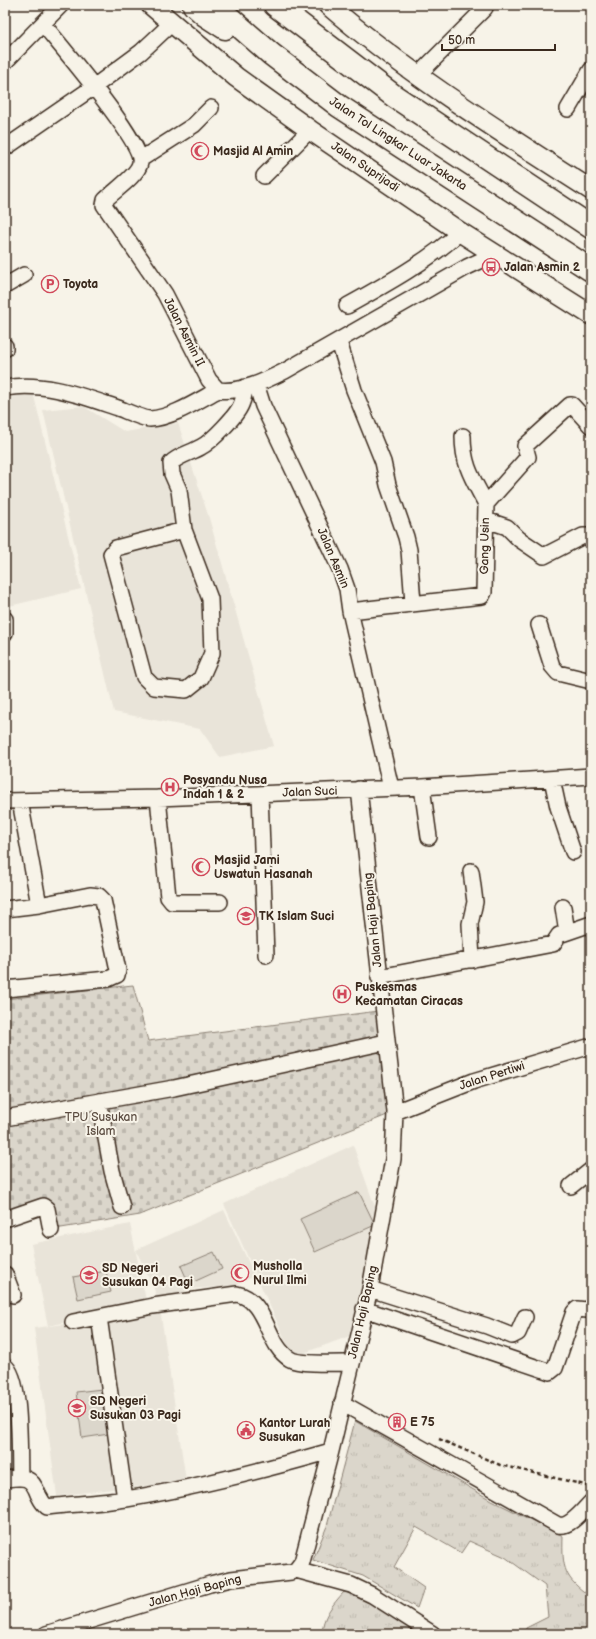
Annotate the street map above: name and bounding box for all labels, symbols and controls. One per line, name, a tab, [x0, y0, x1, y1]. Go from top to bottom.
scale bar	[442, 26, 555, 52]
text: 50 m	[448, 33, 475, 48]
street label: Jalan Tol Lingkar Luar Jakarta	[326, 94, 470, 194]
street label: Jalan Suprijadi	[328, 139, 402, 196]
mosque icon: Masjid Al Amin	[190, 141, 210, 161]
place label: Masjid Al Amin	[213, 144, 293, 159]
bus stop icon: Jalan Asmin 2	[481, 257, 501, 277]
place label: Jalan Asmin 2	[504, 260, 581, 275]
parking icon: Toyota	[40, 274, 60, 294]
place label: Toyota	[63, 277, 98, 292]
street label: Jalan Asmin II	[160, 295, 208, 369]
street label: Gang Usin	[477, 517, 493, 575]
street label: Jalan Asmin	[313, 525, 353, 591]
place label: Posyandu Nusa Indah 1 & 2	[183, 773, 267, 802]
hospital icon: Posyandu Nusa Indah 1 & 2	[160, 777, 180, 797]
street label: Jalan Suci	[282, 784, 338, 800]
place label: Masjid Jami Uswatun Hasanah	[214, 853, 312, 882]
mosque icon: Masjid Jami Uswatun Hasanah	[191, 857, 211, 877]
street label: Jalan Haji Baping	[361, 872, 385, 968]
school or university icon: TK Islam Suci	[236, 906, 256, 926]
place label: TK Islam Suci	[259, 909, 334, 924]
place label: Puskesmas Kecamatan Ciracas	[355, 980, 463, 1009]
hospital icon: Puskesmas Kecamatan Ciracas	[332, 984, 352, 1004]
street label: Jalan Pertiwi	[457, 1058, 527, 1094]
park label: TPU Susukan Islam	[65, 1110, 137, 1139]
place label: Musholla Nurul Ilmi	[253, 1259, 307, 1288]
place label: SD Negeri Susukan 04 Pagi	[102, 1261, 193, 1290]
mosque icon: Musholla Nurul Ilmi	[230, 1263, 250, 1283]
street label: Jalan Haji Baping	[345, 1264, 381, 1360]
school or university icon: SD Negeri Susukan 04 Pagi	[79, 1265, 99, 1285]
place label: SD Negeri Susukan 03 Pagi	[90, 1394, 181, 1423]
school or university icon: SD Negeri Susukan 03 Pagi	[67, 1398, 87, 1418]
building icon: E 75	[387, 1412, 407, 1432]
place label: E 75	[410, 1415, 435, 1430]
place label: Kantor Lurah Susukan	[259, 1416, 330, 1445]
public building icon: Kantor Lurah Susukan	[236, 1420, 256, 1440]
street label: Jalan Haji Baping	[147, 1571, 243, 1611]

